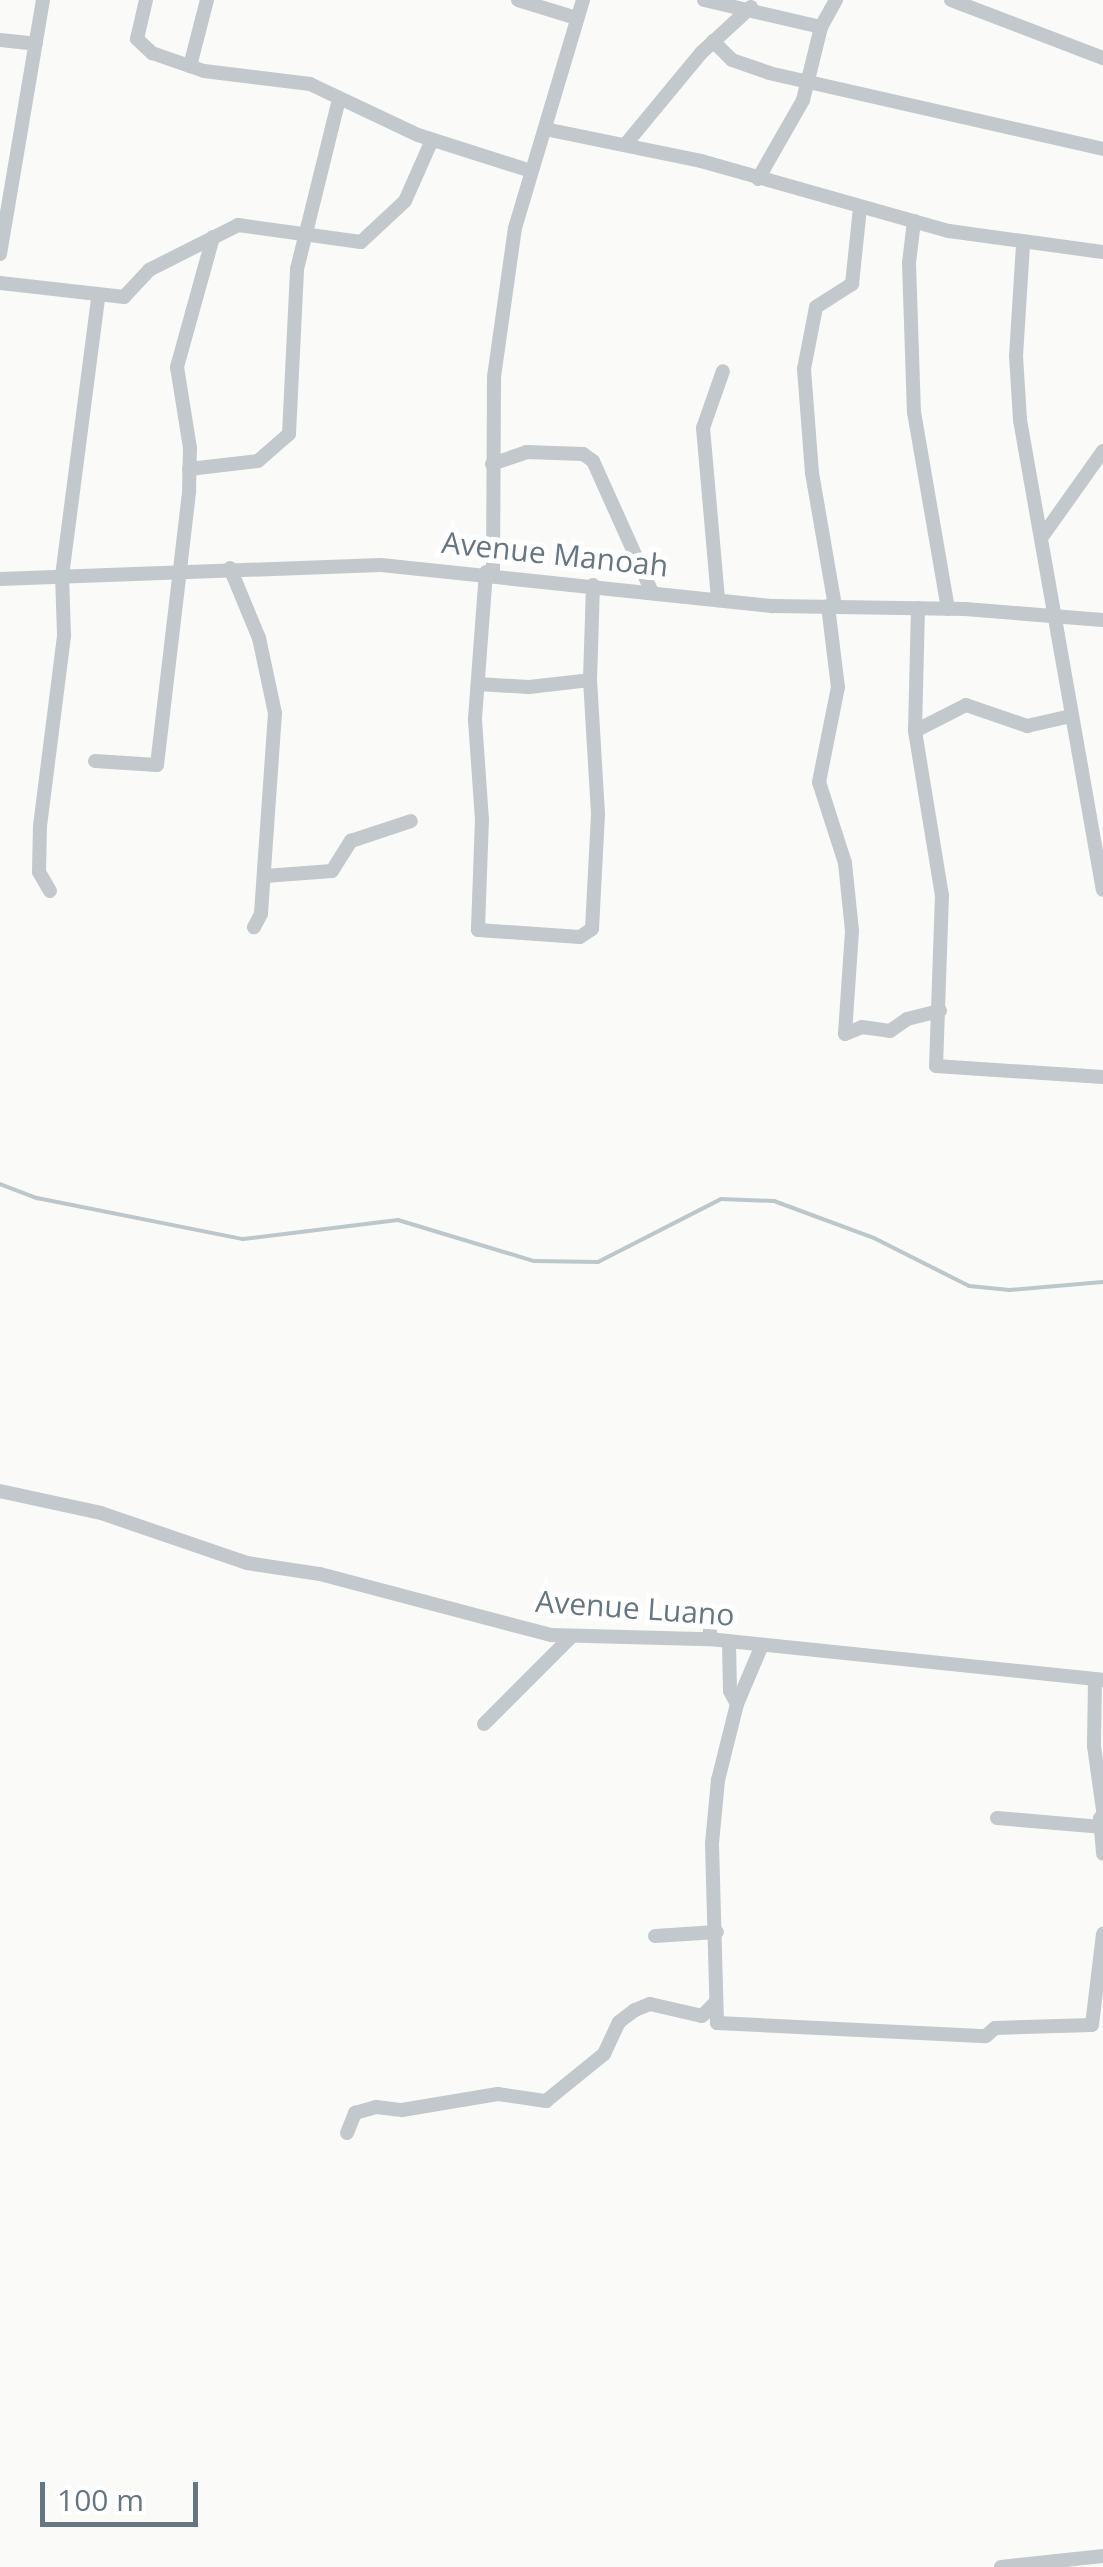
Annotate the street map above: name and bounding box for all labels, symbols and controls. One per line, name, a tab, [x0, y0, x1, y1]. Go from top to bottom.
street label: Avenue Manoah	[440, 524, 670, 584]
street label: Avenue Luano	[534, 1583, 736, 1633]
scale bar	[45, 2462, 202, 2524]
text: 100 m	[57, 2479, 144, 2520]

